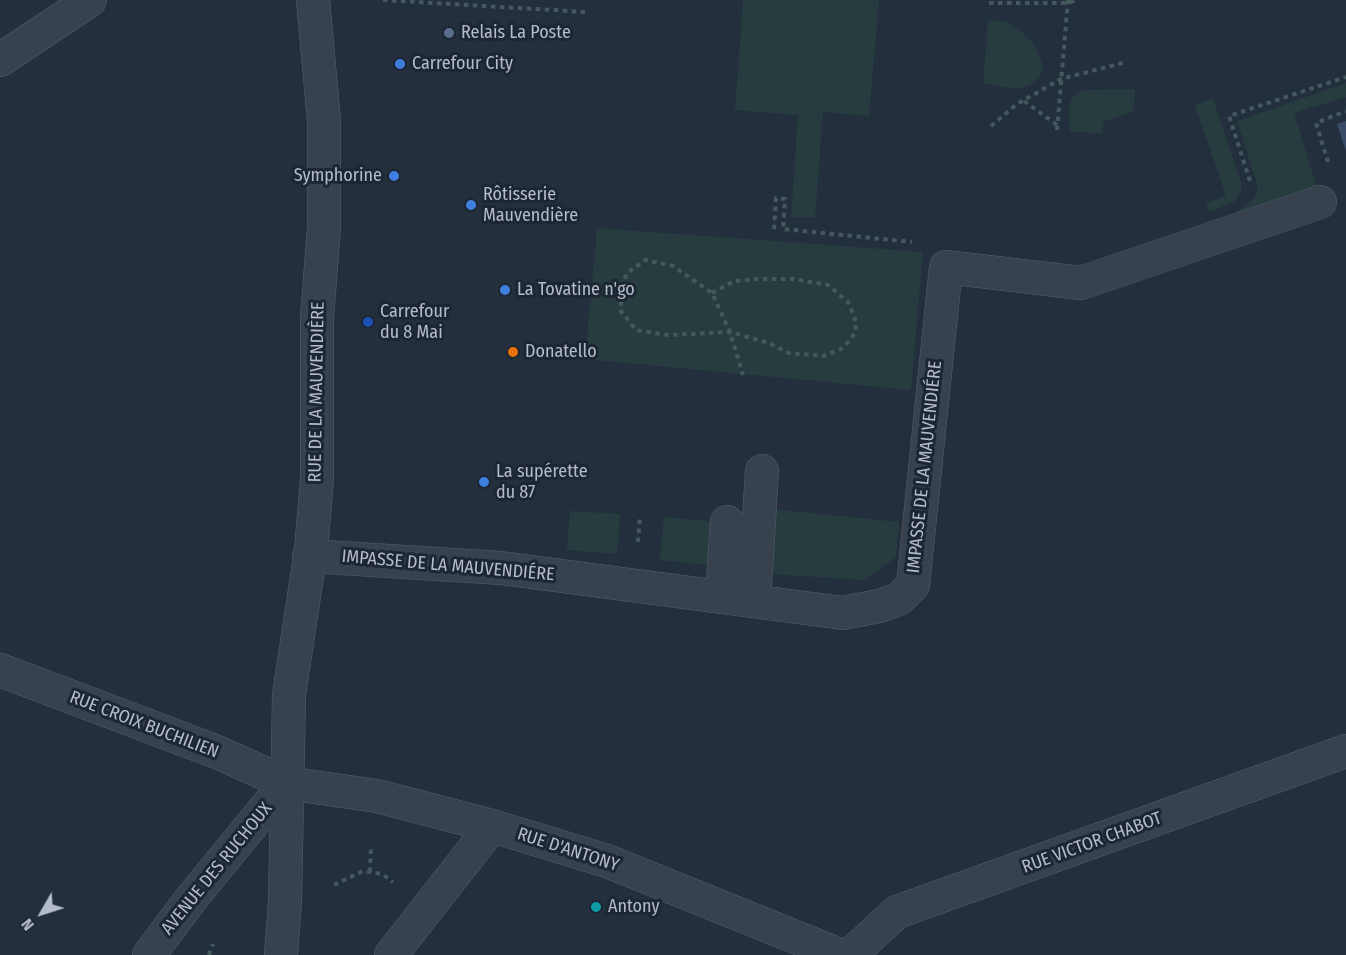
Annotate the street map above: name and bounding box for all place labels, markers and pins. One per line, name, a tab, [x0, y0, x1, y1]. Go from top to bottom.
place label: Relais La Poste	[461, 22, 571, 44]
marker: Relais La Poste	[442, 26, 456, 40]
place label: Carrefour City	[412, 53, 513, 75]
marker: Carrefour City	[393, 57, 407, 71]
place label: Symphorine	[294, 165, 382, 187]
marker: Symphorine	[387, 169, 401, 183]
place label: Rôtisserie Mauvendière	[483, 184, 578, 226]
marker: Rôtisserie Mauvendière	[464, 198, 478, 212]
place label: La Tovatine n'go	[517, 279, 635, 301]
marker: La Tovatine n'go	[498, 283, 512, 297]
place label: Carrefour du 8 Mai	[380, 301, 449, 344]
marker: Carrefour du 8 Mai	[361, 315, 375, 329]
place label: Donatello	[525, 341, 597, 363]
marker: Donatello	[506, 345, 520, 359]
place label: La supérette du 87	[496, 461, 588, 504]
marker: La supérette du 87	[477, 475, 491, 489]
place label: Antony	[608, 896, 659, 918]
marker: Antony	[589, 900, 603, 914]

